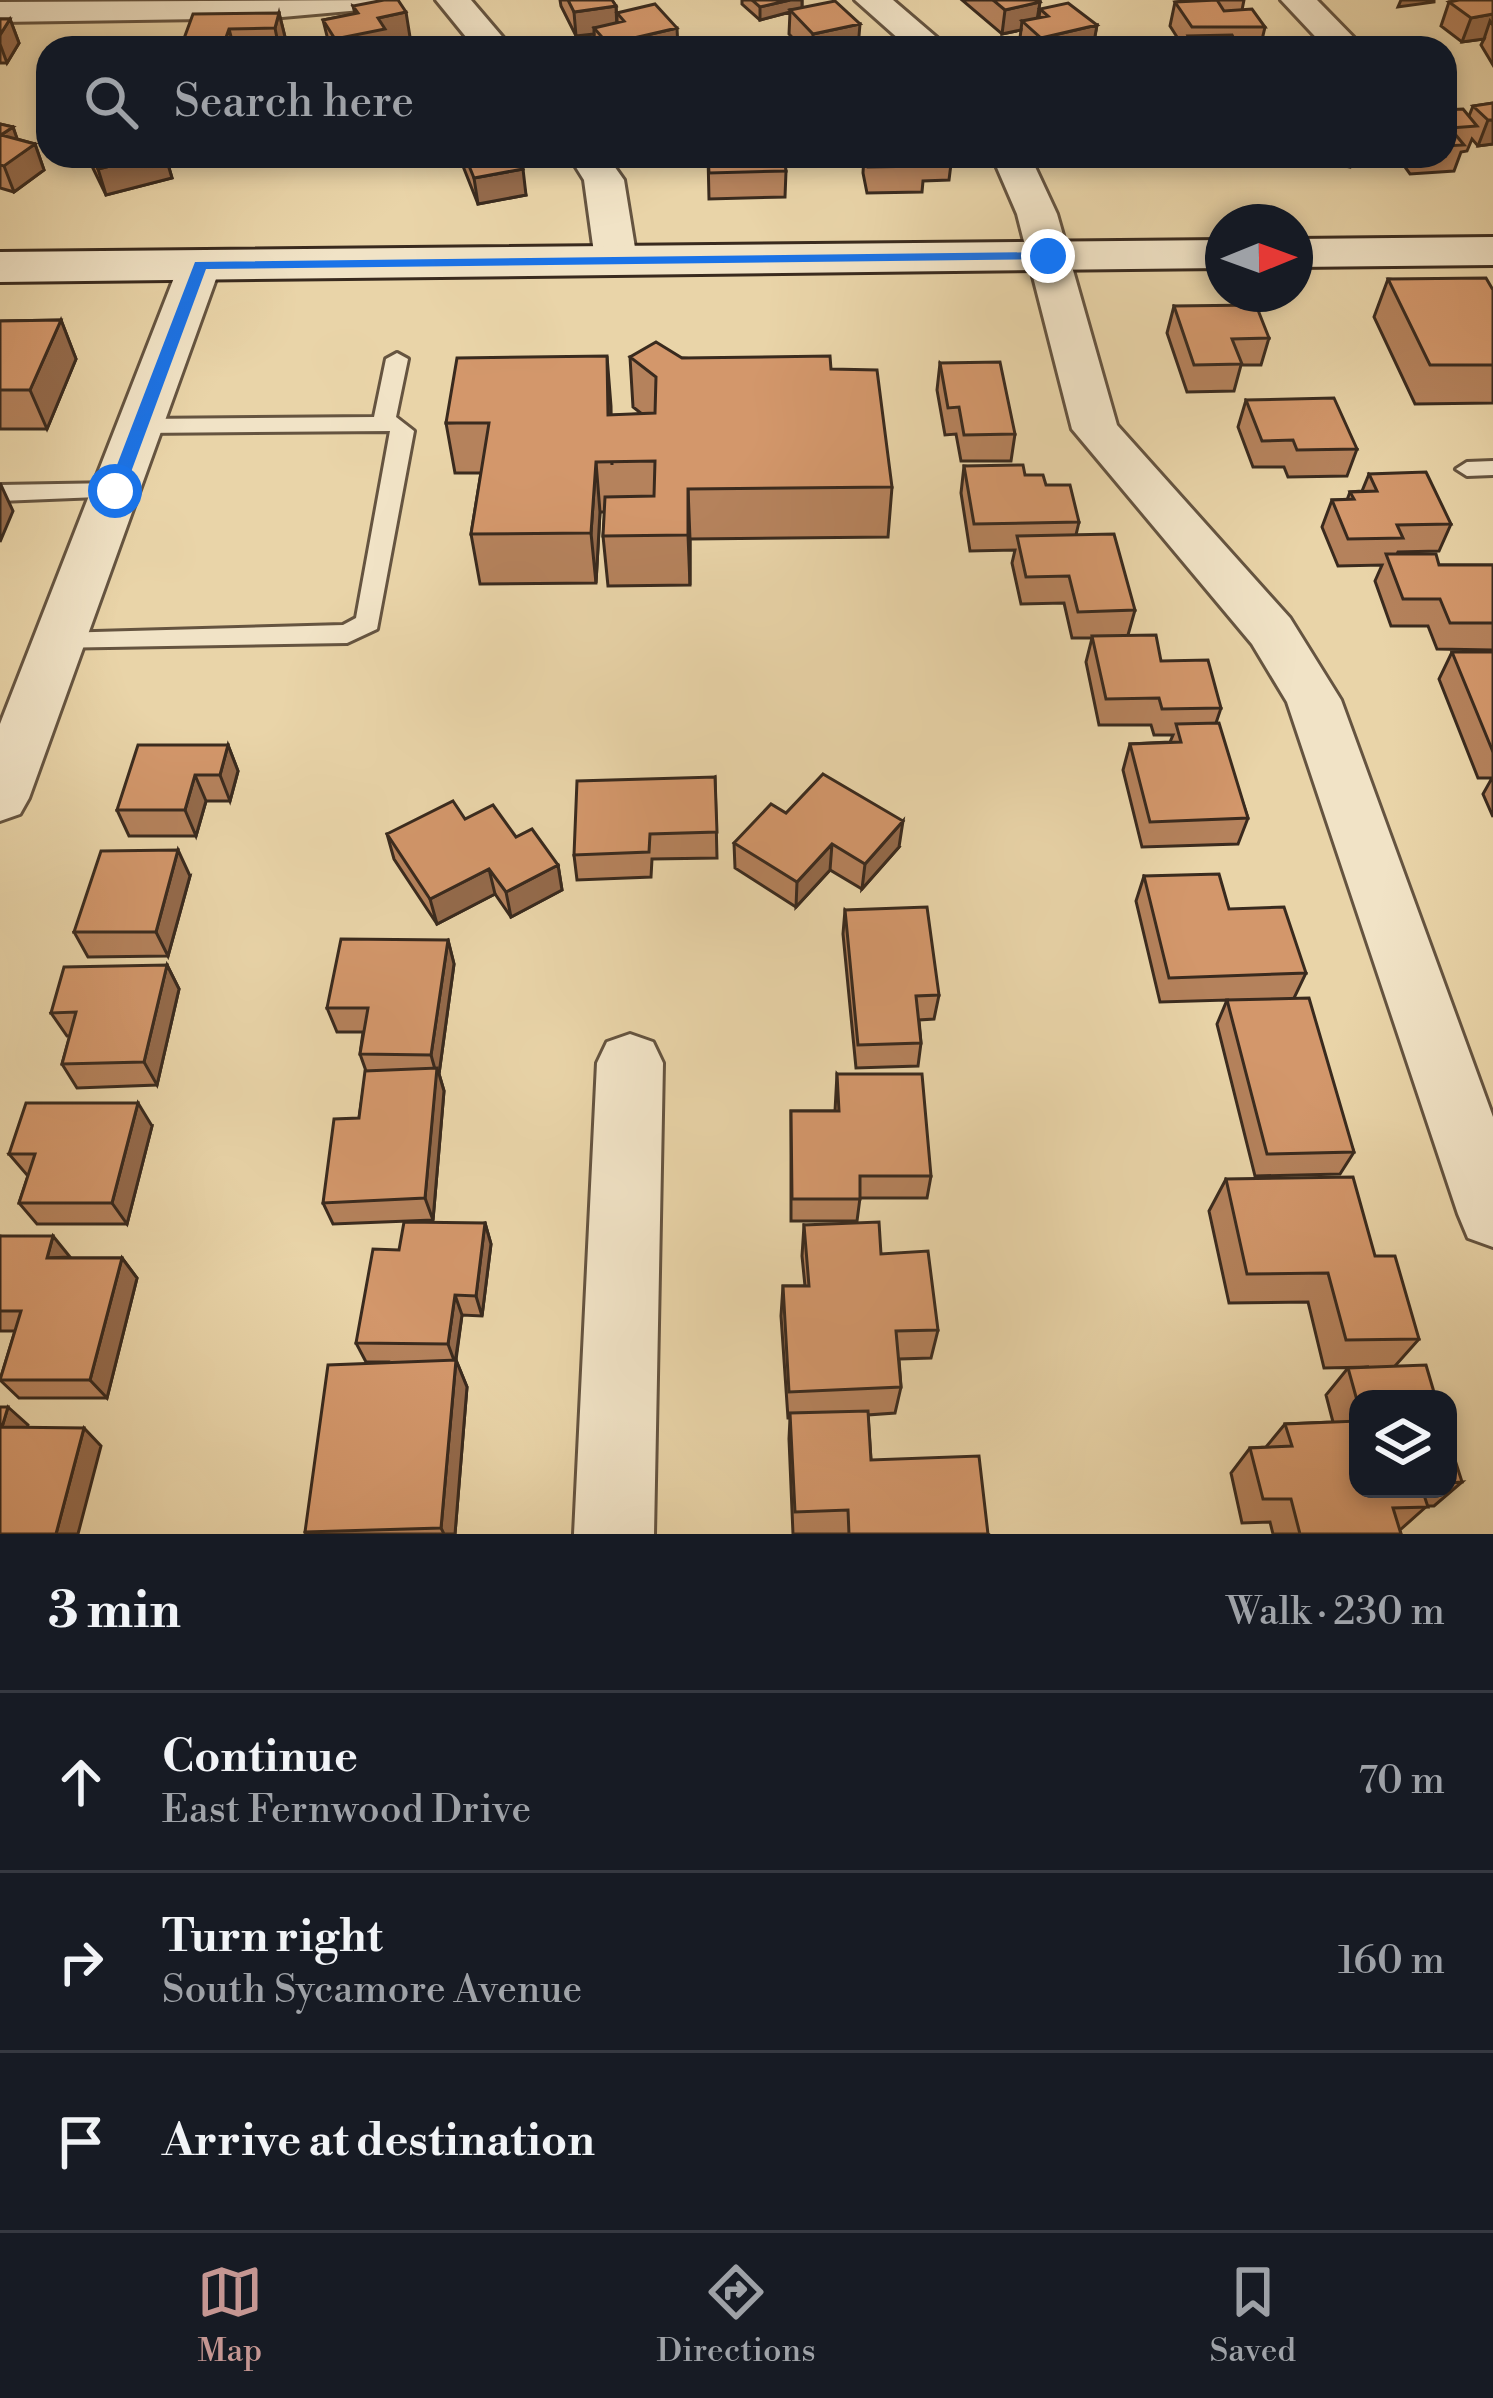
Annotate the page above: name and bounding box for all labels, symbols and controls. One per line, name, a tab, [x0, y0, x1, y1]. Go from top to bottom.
search box	[36, 36, 1457, 168]
icon: search	[78, 69, 144, 135]
text: Search here	[174, 74, 414, 131]
north arrow	[1205, 204, 1313, 312]
route end	[1021, 229, 1075, 283]
route start	[88, 464, 142, 518]
map controls	[1349, 1390, 1457, 1498]
button: layers	[1349, 1390, 1457, 1498]
text: 3 min	[48, 1580, 181, 1644]
text: Walk · 230 m	[1226, 1588, 1445, 1637]
text: Continue	[162, 1729, 358, 1786]
icon: ahead	[48, 1749, 114, 1815]
text: 70 m	[1358, 1757, 1445, 1806]
text: East Fernwood Drive	[162, 1786, 531, 1835]
text: Turn right	[162, 1909, 383, 1966]
icon: right	[48, 1929, 114, 1995]
text: 160 m	[1338, 1937, 1445, 1986]
text: South Sycamore Avenue	[162, 1966, 582, 2015]
icon: arrive	[48, 2109, 114, 2175]
text: Arrive at destination	[162, 2113, 595, 2170]
tab: Map	[197, 2259, 263, 2372]
tab: Directions	[657, 2259, 816, 2372]
tab: Saved	[1209, 2259, 1296, 2372]

